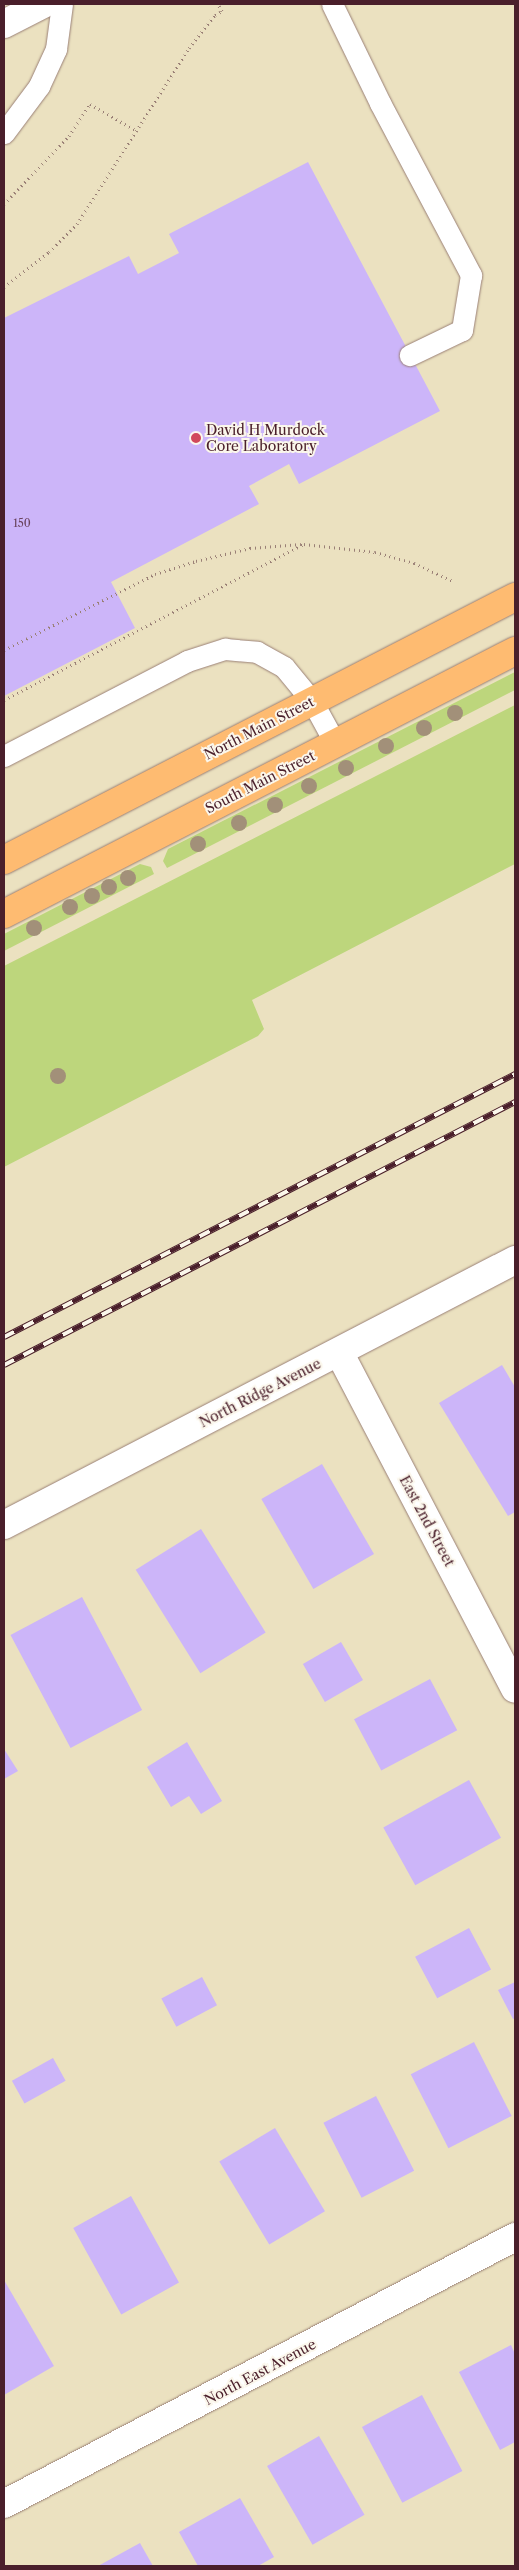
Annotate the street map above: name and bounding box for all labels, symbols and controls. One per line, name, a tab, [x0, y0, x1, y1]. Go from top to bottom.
place label: David H Murdock Core Laboratory	[206, 422, 325, 454]
marker: David H Murdock Core Laboratory	[190, 432, 202, 444]
house number: 150	[13, 516, 31, 530]
street label: North Main Street	[201, 693, 317, 763]
street label: South Main Street	[202, 747, 318, 817]
street label: North Ridge Avenue	[196, 1355, 324, 1431]
street label: East 2nd Street	[396, 1473, 458, 1569]
street label: North East Avenue	[201, 2335, 319, 2409]

